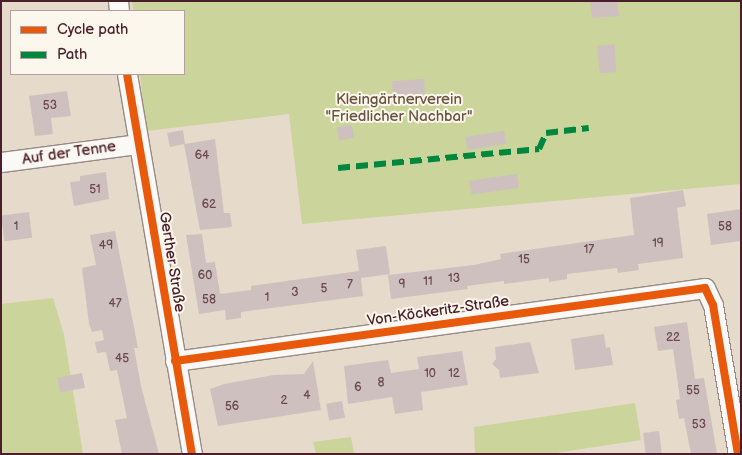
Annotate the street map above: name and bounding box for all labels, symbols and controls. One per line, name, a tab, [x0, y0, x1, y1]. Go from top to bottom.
legend	[10, 10, 185, 75]
text: Cycle path	[57, 20, 128, 39]
text: Path	[57, 45, 87, 64]
park label: Kleingärtnerverein "Friedlicher Nachbar"	[325, 90, 473, 125]
house number: 53	[43, 99, 57, 113]
street label: Auf der Tenne	[21, 137, 117, 169]
house number: 64	[195, 149, 209, 163]
house number: 51	[89, 183, 101, 197]
house number: 62	[202, 198, 216, 212]
street label: Gerther Straße	[155, 210, 189, 314]
house number: 1	[14, 220, 18, 234]
house number: 58	[718, 220, 732, 234]
house number: 19	[652, 237, 664, 251]
house number: 49	[99, 239, 113, 253]
house number: 17	[584, 243, 594, 257]
house number: 15	[518, 253, 530, 267]
house number: 60	[198, 269, 212, 283]
house number: 13	[448, 272, 460, 286]
house number: 11	[423, 275, 433, 289]
house number: 7	[347, 278, 353, 292]
house number: 9	[399, 278, 405, 292]
house number: 5	[321, 282, 327, 296]
house number: 3	[291, 286, 299, 300]
house number: 1	[265, 291, 269, 305]
street label: Von-Köckeritz-Straße	[366, 292, 510, 330]
house number: 58	[202, 293, 216, 307]
house number: 47	[108, 297, 122, 311]
house number: 22	[666, 331, 680, 345]
house number: 45	[115, 352, 129, 366]
house number: 10	[424, 367, 436, 381]
house number: 12	[448, 367, 460, 381]
house number: 8	[378, 376, 384, 390]
house number: 6	[354, 381, 362, 395]
house number: 55	[686, 384, 700, 398]
house number: 4	[303, 389, 311, 403]
house number: 2	[280, 394, 288, 408]
house number: 56	[225, 400, 239, 414]
house number: 53	[692, 418, 706, 432]

